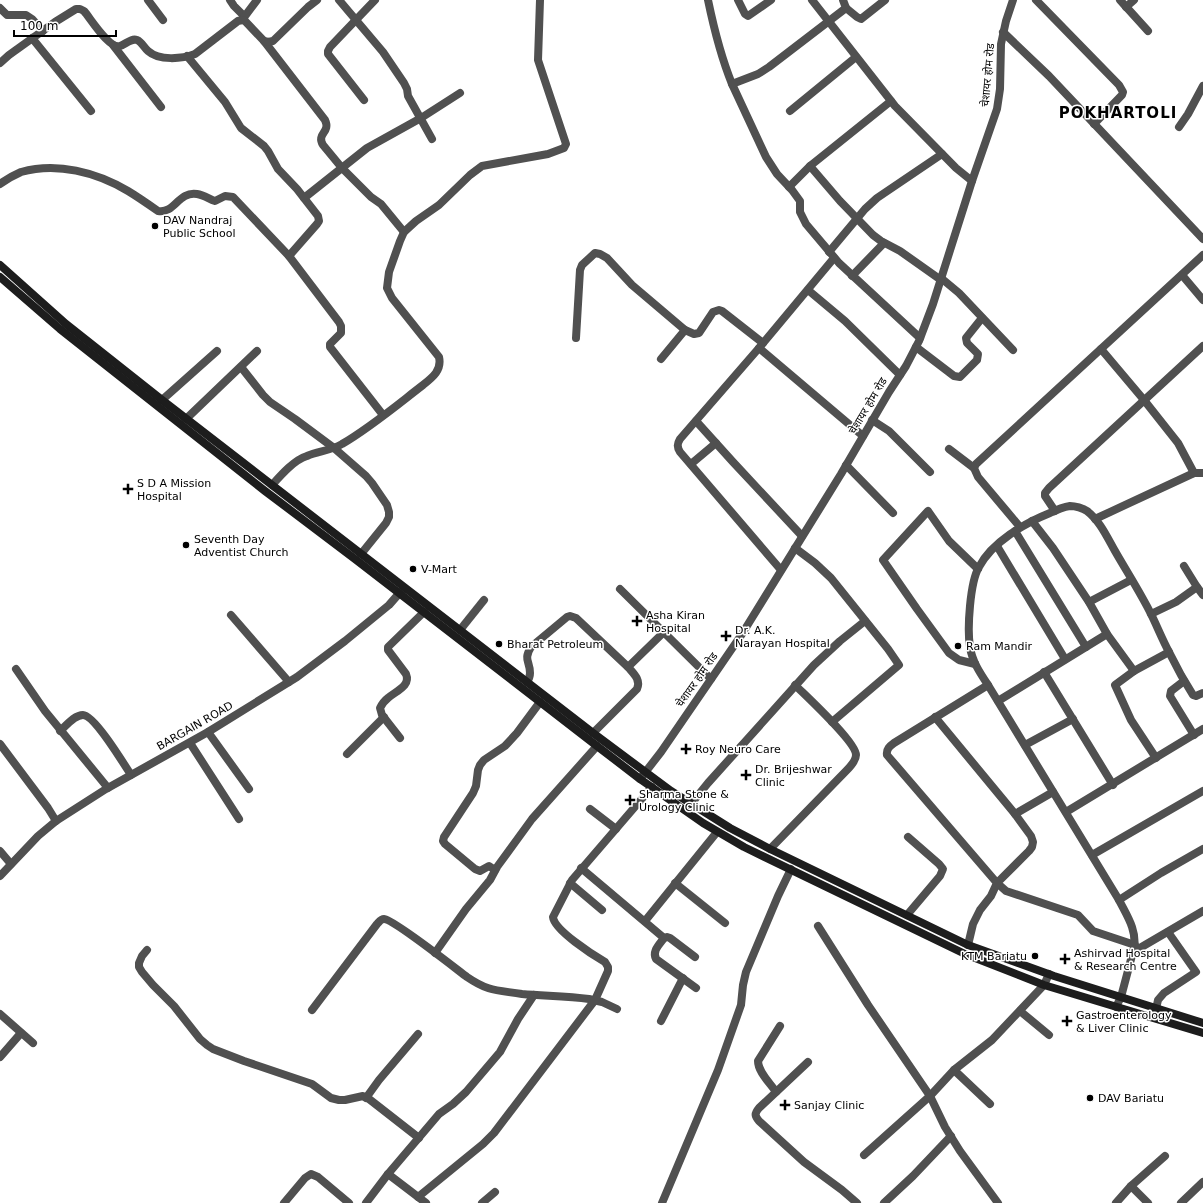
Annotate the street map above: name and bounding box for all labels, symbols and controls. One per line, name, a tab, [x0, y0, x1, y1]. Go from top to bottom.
scale bar	[14, 12, 116, 38]
text: 100 m	[20, 19, 58, 33]
street label: चेशायर होम रोड	[979, 43, 997, 107]
district label: POKHARTOLI	[1059, 104, 1177, 122]
place label: DAV Nandraj Public School	[163, 214, 236, 240]
marker: DAV Nandraj Public School	[150, 221, 160, 231]
street label: चेशायर होम रोड	[846, 375, 890, 437]
place label: S D A Mission Hospital	[137, 477, 211, 503]
marker: S D A Mission Hospital	[122, 483, 134, 495]
place label: Seventh Day Adventist Church	[194, 533, 288, 559]
marker: Seventh Day Adventist Church	[181, 540, 191, 550]
place label: V-Mart	[421, 563, 458, 576]
marker: V-Mart	[408, 564, 418, 574]
place label: Asha Kiran Hospital	[646, 609, 705, 635]
marker: Asha Kiran Hospital	[631, 615, 643, 627]
place label: Dr. A.K. Narayan Hospital	[735, 624, 830, 650]
marker: Dr. A.K. Narayan Hospital	[720, 630, 732, 642]
place label: Bharat Petroleum	[507, 638, 603, 651]
marker: Bharat Petroleum	[494, 639, 504, 649]
place label: Ram Mandir	[966, 640, 1033, 653]
marker: Ram Mandir	[953, 641, 963, 651]
street label: चेशायर होम रोड	[673, 650, 721, 710]
street label: BARGAIN ROAD	[155, 699, 235, 753]
marker: Roy Neuro Care	[680, 743, 692, 755]
place label: Roy Neuro Care	[695, 743, 781, 756]
place label: Dr. Brijeshwar Clinic	[755, 763, 832, 789]
marker: Dr. Brijeshwar Clinic	[740, 769, 752, 781]
place label: Sharma Stone & Urology Clinic	[639, 788, 729, 814]
marker: Sharma Stone & Urology Clinic	[624, 794, 636, 806]
place label: Ashirvad Hospital & Research Centre	[1074, 947, 1177, 973]
place label: KTM Bariatu	[961, 950, 1027, 963]
marker: KTM Bariatu	[1030, 951, 1040, 961]
marker: Ashirvad Hospital & Research Centre	[1059, 953, 1071, 965]
place label: Gastroenterology & Liver Clinic	[1076, 1009, 1172, 1035]
marker: Gastroenterology & Liver Clinic	[1061, 1015, 1073, 1027]
place label: DAV Bariatu	[1098, 1092, 1164, 1105]
marker: DAV Bariatu	[1085, 1093, 1095, 1103]
marker: Sanjay Clinic	[779, 1099, 791, 1111]
place label: Sanjay Clinic	[794, 1099, 864, 1112]

